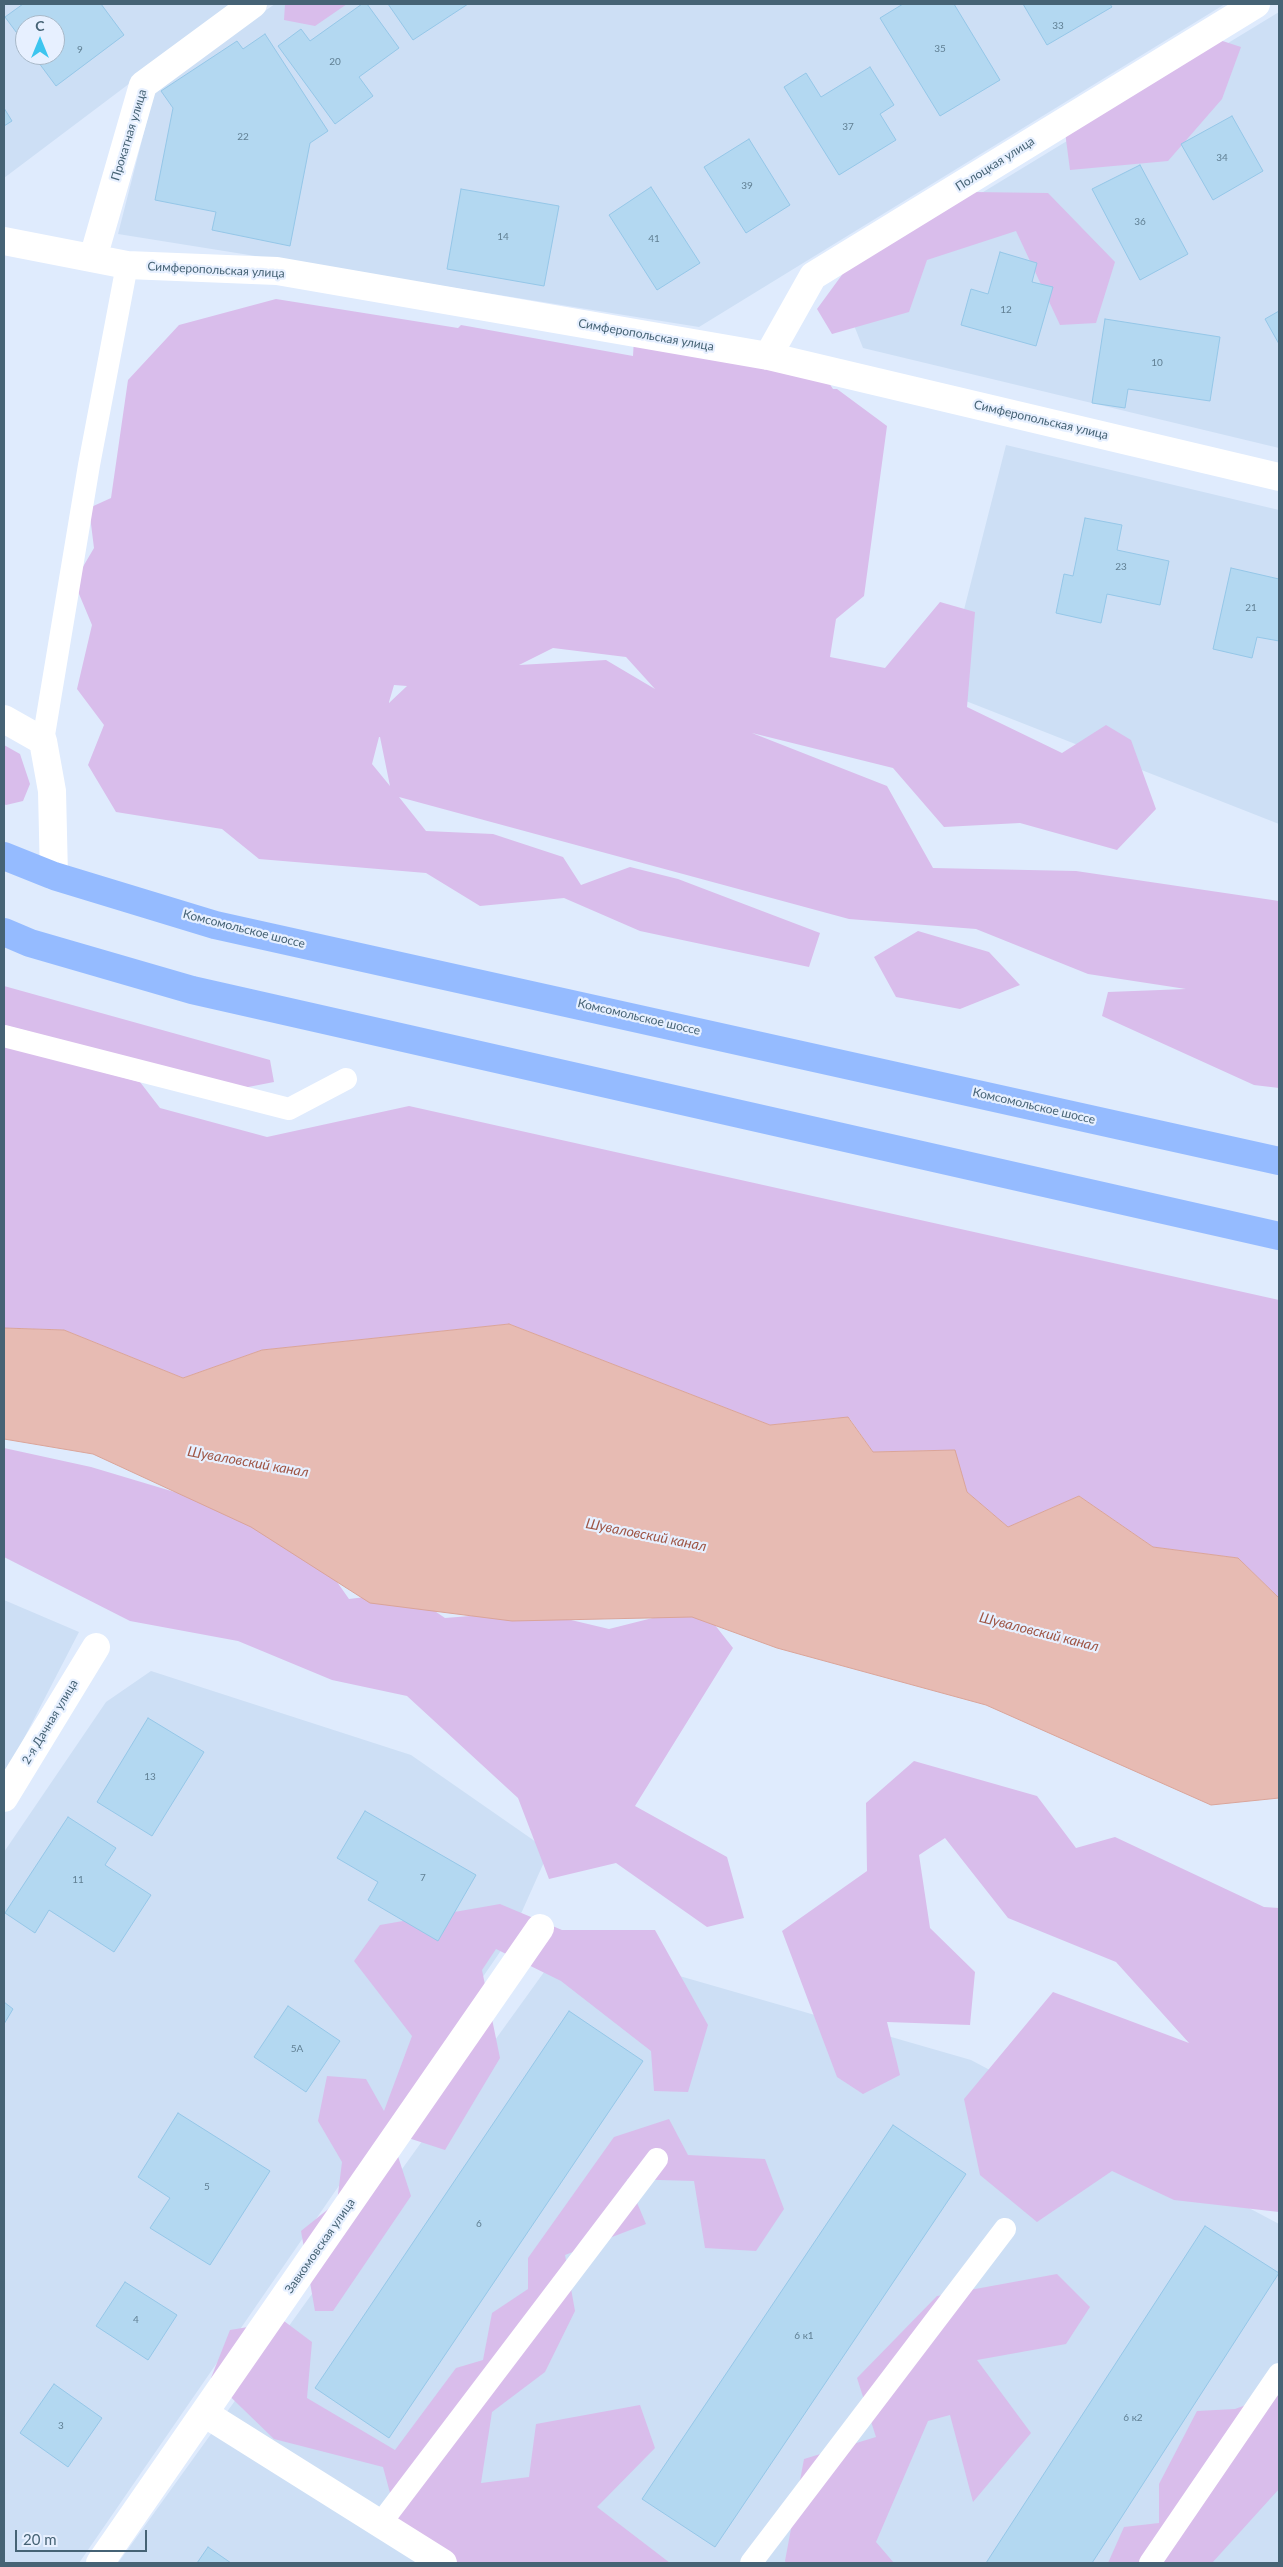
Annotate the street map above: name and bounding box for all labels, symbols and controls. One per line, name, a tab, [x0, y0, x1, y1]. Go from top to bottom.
north arrow	[15, 15, 65, 65]
text: С	[35, 17, 45, 34]
house number: 33	[1052, 20, 1064, 32]
house number: 35	[934, 43, 946, 55]
house number: 9	[77, 44, 83, 56]
house number: 20	[329, 56, 341, 68]
street label: Прокатная улица	[108, 88, 150, 182]
house number: 37	[842, 121, 854, 133]
house number: 22	[237, 131, 249, 143]
street label: Полоцкая улица	[953, 134, 1037, 194]
house number: 34	[1216, 152, 1228, 164]
house number: 39	[741, 180, 753, 192]
house number: 36	[1134, 216, 1146, 228]
house number: 14	[497, 231, 509, 243]
house number: 41	[648, 233, 660, 245]
street label: Симферопольская улица	[147, 259, 285, 281]
house number: 12	[1000, 304, 1012, 316]
street label: Симферопольская улица	[577, 316, 715, 354]
house number: 10	[1151, 357, 1163, 369]
street label: Симферопольская улица	[972, 398, 1110, 442]
house number: 23	[1115, 561, 1127, 573]
house number: 21	[1245, 602, 1257, 614]
street label: Комсомольское шоссе	[181, 907, 307, 951]
street label: Комсомольское шоссе	[576, 996, 702, 1038]
street label: Комсомольское шоссе	[971, 1085, 1097, 1127]
water label: Шуваловский канал	[186, 1443, 310, 1481]
water label: Шуваловский канал	[584, 1515, 708, 1555]
water label: Шуваловский канал	[977, 1609, 1101, 1655]
street label: 2-я Дачная улица	[19, 1677, 81, 1767]
house number: 13	[144, 1771, 156, 1783]
house number: 7	[420, 1872, 426, 1884]
house number: 11	[72, 1874, 84, 1886]
house number: 5А	[291, 2043, 303, 2055]
house number: 5	[204, 2181, 210, 2193]
street label: Завкомовская улица	[282, 2196, 358, 2296]
house number: 6	[476, 2218, 482, 2230]
house number: 4	[133, 2314, 139, 2326]
house number: 6 к1	[794, 2330, 814, 2342]
house number: 6 к2	[1123, 2412, 1143, 2424]
house number: 3	[58, 2420, 64, 2432]
scale bar	[18, 2520, 150, 2552]
text: 20 m	[23, 2530, 57, 2548]

